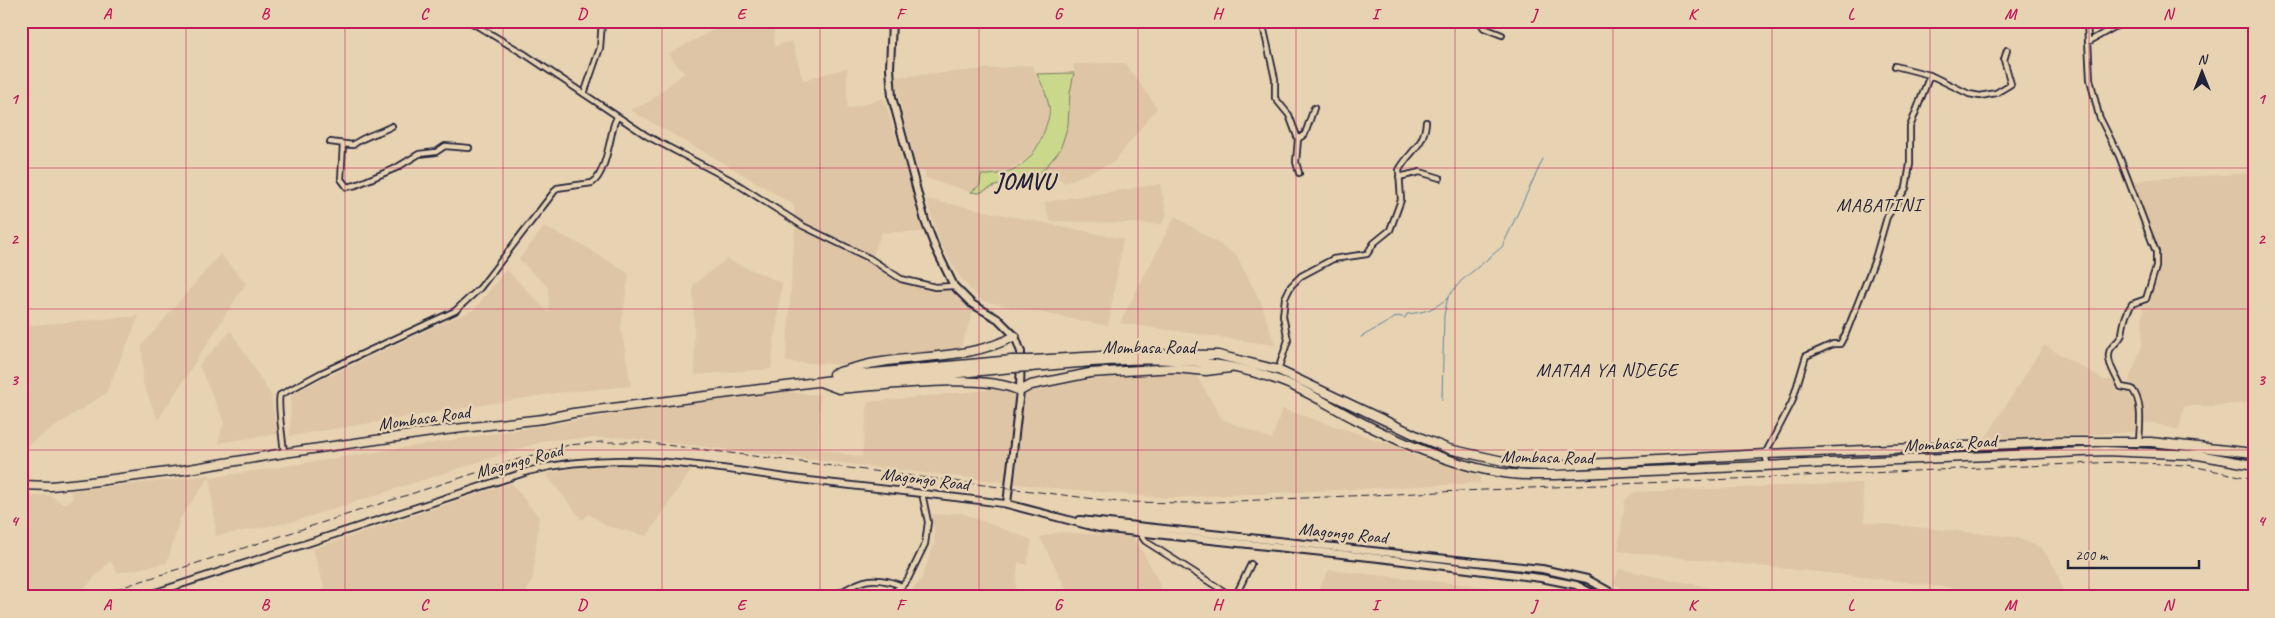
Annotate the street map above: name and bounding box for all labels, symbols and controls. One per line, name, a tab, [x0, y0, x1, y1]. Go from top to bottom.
text: A	[103, 4, 113, 24]
text: B	[261, 4, 271, 24]
text: C	[420, 4, 430, 24]
text: D	[577, 4, 588, 24]
text: E	[737, 4, 748, 24]
text: F	[896, 4, 907, 24]
text: G	[1054, 4, 1064, 24]
text: H	[1212, 4, 1224, 24]
text: I	[1372, 4, 1382, 24]
text: J	[1530, 4, 1539, 24]
text: K	[1688, 4, 1700, 24]
text: L	[1848, 4, 1856, 24]
text: M	[2004, 4, 2018, 24]
text: N	[2163, 4, 2176, 24]
north arrow	[2178, 48, 2228, 98]
text: N	[2198, 51, 2209, 68]
text: 1	[10, 89, 19, 109]
text: 1	[2257, 89, 2266, 109]
district label: JOMVU	[993, 168, 1058, 196]
district label: MABATINI	[1836, 193, 1925, 217]
text: 2	[10, 229, 19, 249]
text: 2	[2257, 229, 2266, 249]
street label: Mombasa Road	[1103, 336, 1198, 358]
district label: MATAA YA NDEGE	[1536, 358, 1680, 382]
text: 3	[10, 370, 19, 390]
text: 3	[2257, 370, 2266, 390]
street label: Mombasa Road	[377, 400, 474, 435]
street label: Mombasa Road	[1903, 429, 2000, 456]
street label: Magongo Road	[473, 438, 568, 483]
street label: Mombasa Road	[1501, 445, 1596, 469]
street label: Magongo Road	[880, 463, 973, 496]
text: 4	[10, 511, 19, 531]
text: 4	[2257, 511, 2266, 531]
street label: Magongo Road	[1298, 517, 1391, 549]
scale bar	[2068, 538, 2199, 570]
text: 200 m	[2075, 546, 2109, 565]
text: A	[103, 595, 113, 615]
text: B	[261, 595, 271, 615]
text: C	[420, 595, 430, 615]
text: D	[577, 595, 588, 615]
text: E	[737, 595, 748, 615]
text: F	[896, 595, 907, 615]
text: G	[1054, 595, 1064, 615]
text: H	[1212, 595, 1224, 615]
text: I	[1372, 595, 1382, 615]
text: J	[1530, 595, 1539, 615]
text: K	[1688, 595, 1700, 615]
text: L	[1848, 595, 1856, 615]
text: M	[2004, 595, 2018, 615]
text: N	[2163, 595, 2176, 615]

